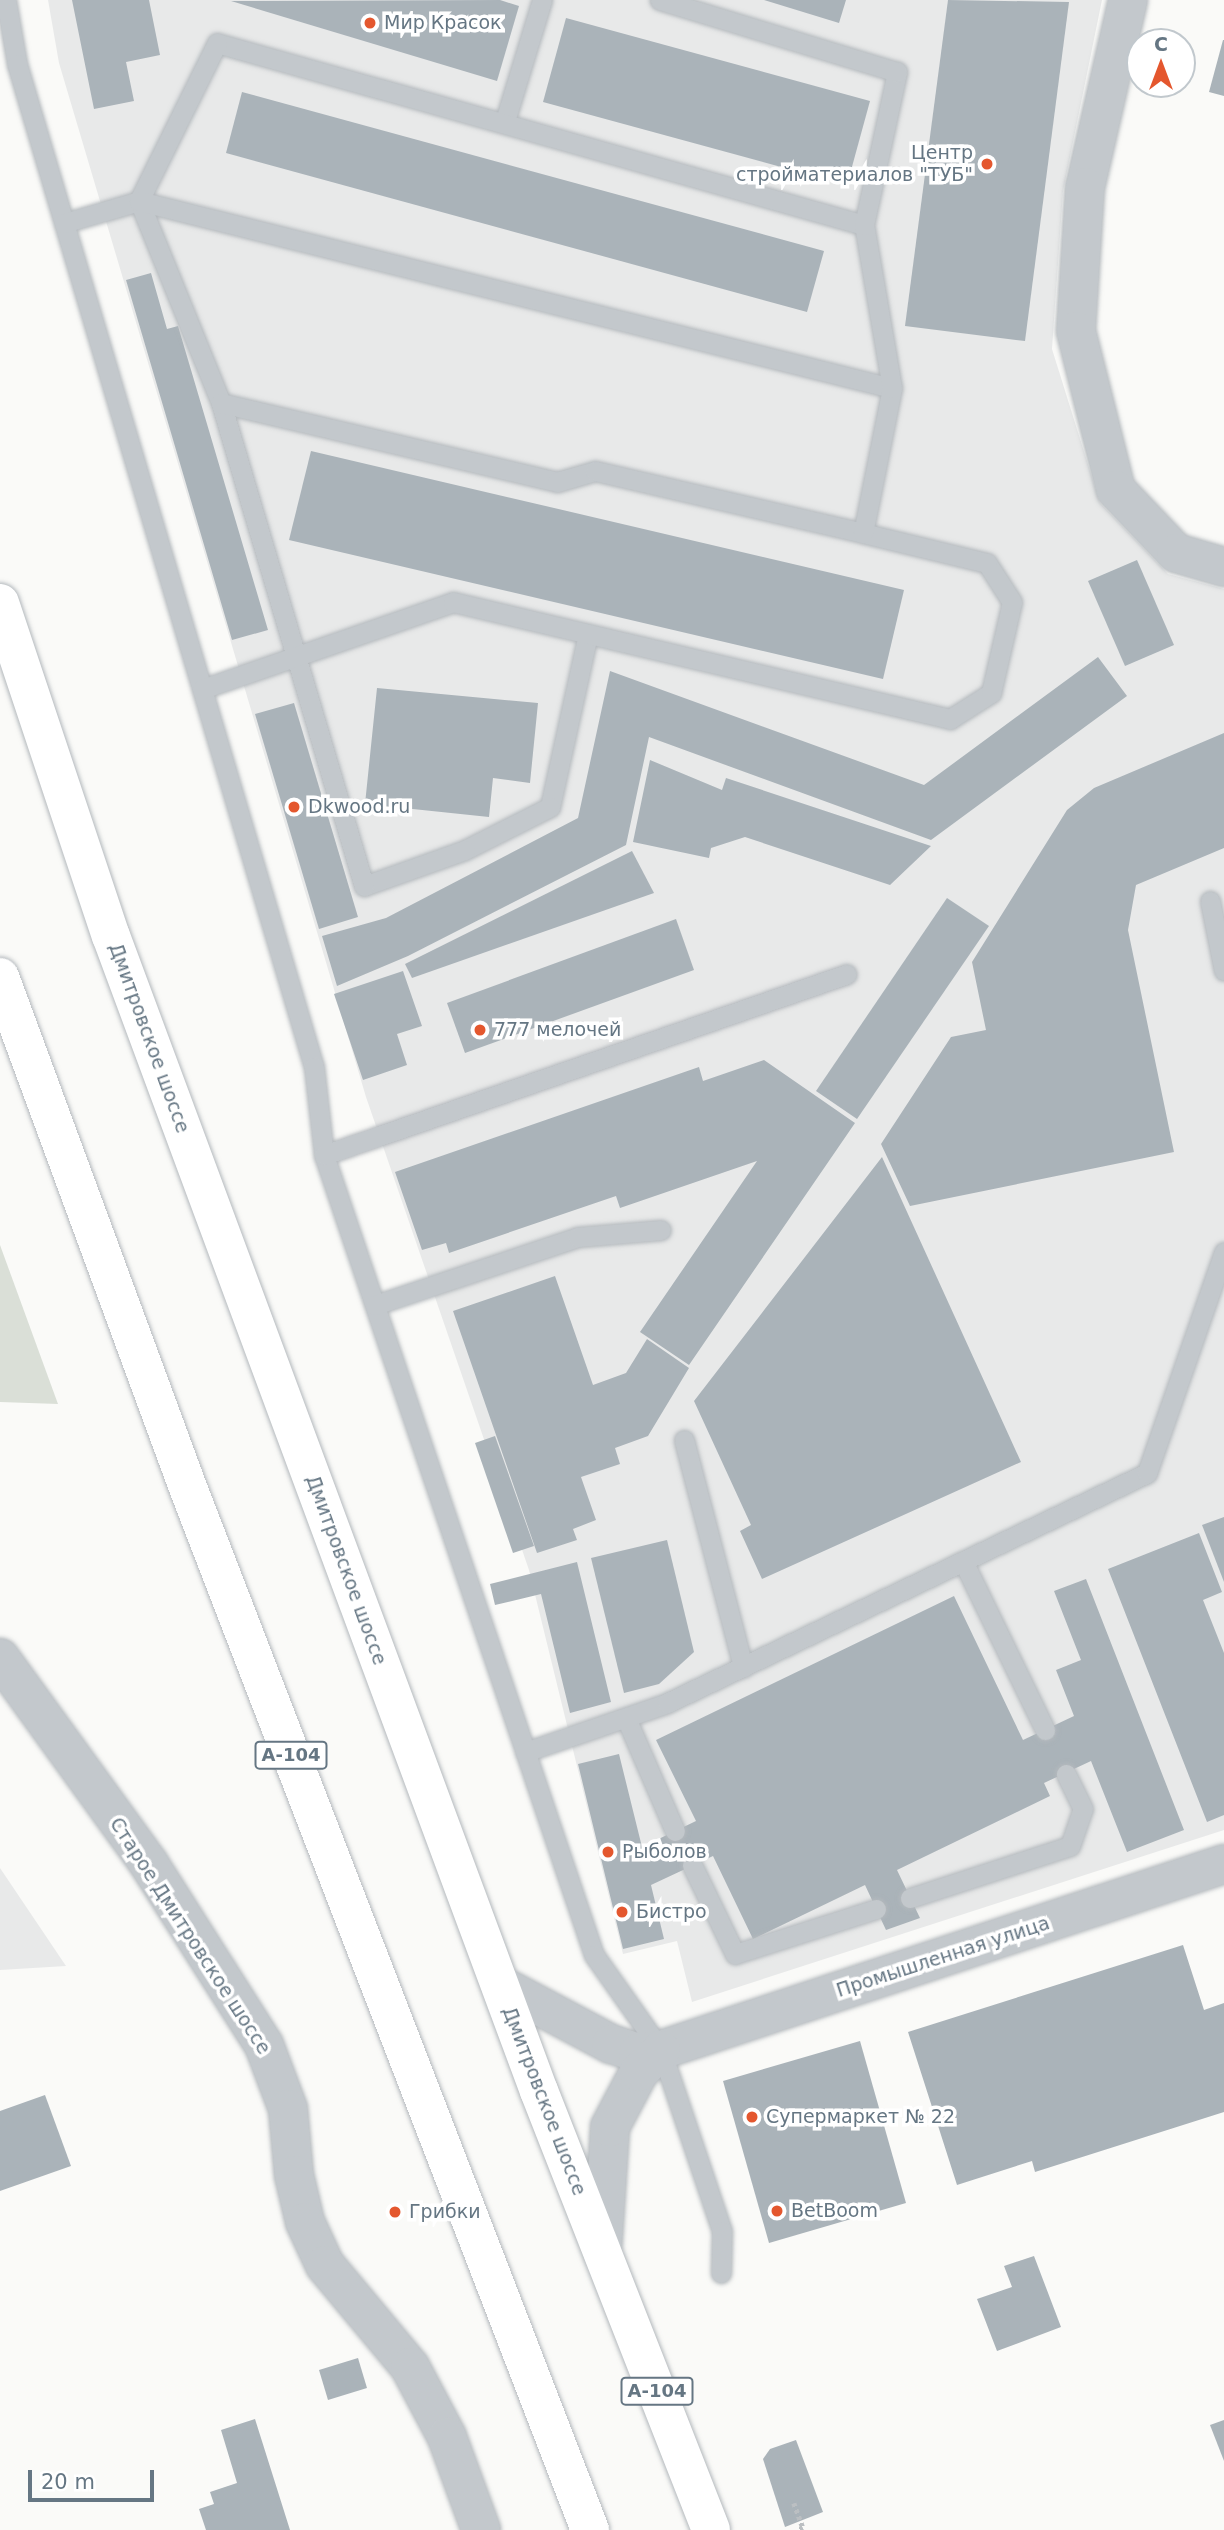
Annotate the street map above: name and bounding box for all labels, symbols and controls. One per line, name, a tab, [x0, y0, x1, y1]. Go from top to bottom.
place label: Мир Красок	[384, 12, 502, 34]
marker: Мир Красок	[362, 15, 378, 31]
north arrow	[1126, 28, 1196, 98]
text: С	[1154, 33, 1168, 55]
place label: Центр стройматериалов "ТУБ"	[736, 142, 973, 186]
marker: Центр стройматериалов "ТУБ"	[979, 156, 995, 172]
place label: Dkwood.ru	[308, 796, 410, 818]
marker: Dkwood.ru	[286, 799, 302, 815]
street label: Дмитровское шоссе	[104, 940, 194, 1136]
place label: 777 мелочей	[494, 1019, 621, 1041]
marker: 777 мелочей	[472, 1022, 488, 1038]
street label: Дмитровское шоссе	[301, 1472, 391, 1668]
road number: А-104	[254, 1740, 328, 1770]
street label: Старое Дмитровское шоссе	[105, 1813, 275, 2059]
place label: Рыболов	[622, 1841, 707, 1863]
marker: Рыболов	[600, 1844, 616, 1860]
place label: Бистро	[636, 1901, 707, 1923]
marker: Бистро	[614, 1904, 630, 1920]
street label: Промышленная улица	[834, 1912, 1052, 2002]
street label: Дмитровское шоссе	[497, 2003, 591, 2199]
place label: Супермаркет № 22	[766, 2106, 955, 2128]
marker: Супермаркет № 22	[744, 2109, 760, 2125]
place label: BetBoom	[791, 2200, 878, 2222]
place label: Грибки	[409, 2201, 481, 2223]
marker: BetBoom	[769, 2203, 785, 2219]
marker: Грибки	[387, 2204, 403, 2220]
road number: А-104	[620, 2376, 694, 2406]
scale bar	[32, 2456, 158, 2500]
text: 20 m	[41, 2470, 95, 2494]

